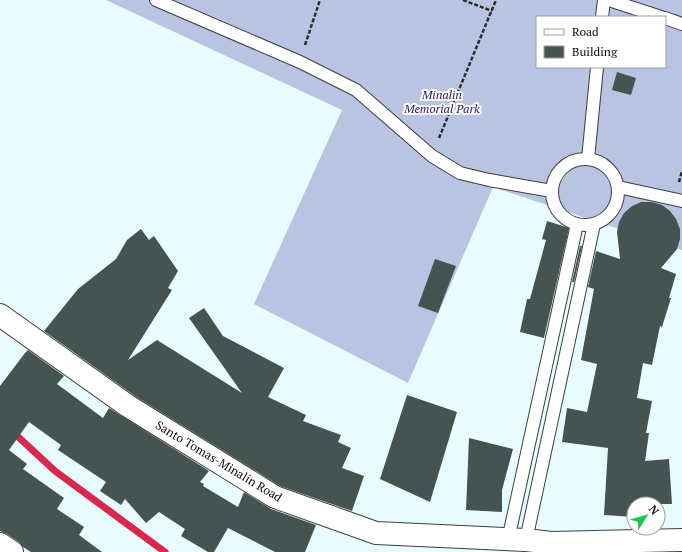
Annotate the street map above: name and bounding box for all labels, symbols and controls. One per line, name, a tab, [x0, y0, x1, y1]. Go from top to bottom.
legend	[536, 16, 666, 68]
text: Road	[572, 24, 599, 39]
text: Building	[572, 44, 618, 59]
park label: Minalin Memorial Park	[403, 87, 480, 116]
street label: Santo Tomas-Minalin Road	[153, 417, 285, 505]
north arrow	[626, 496, 666, 536]
text: N	[646, 502, 662, 518]

